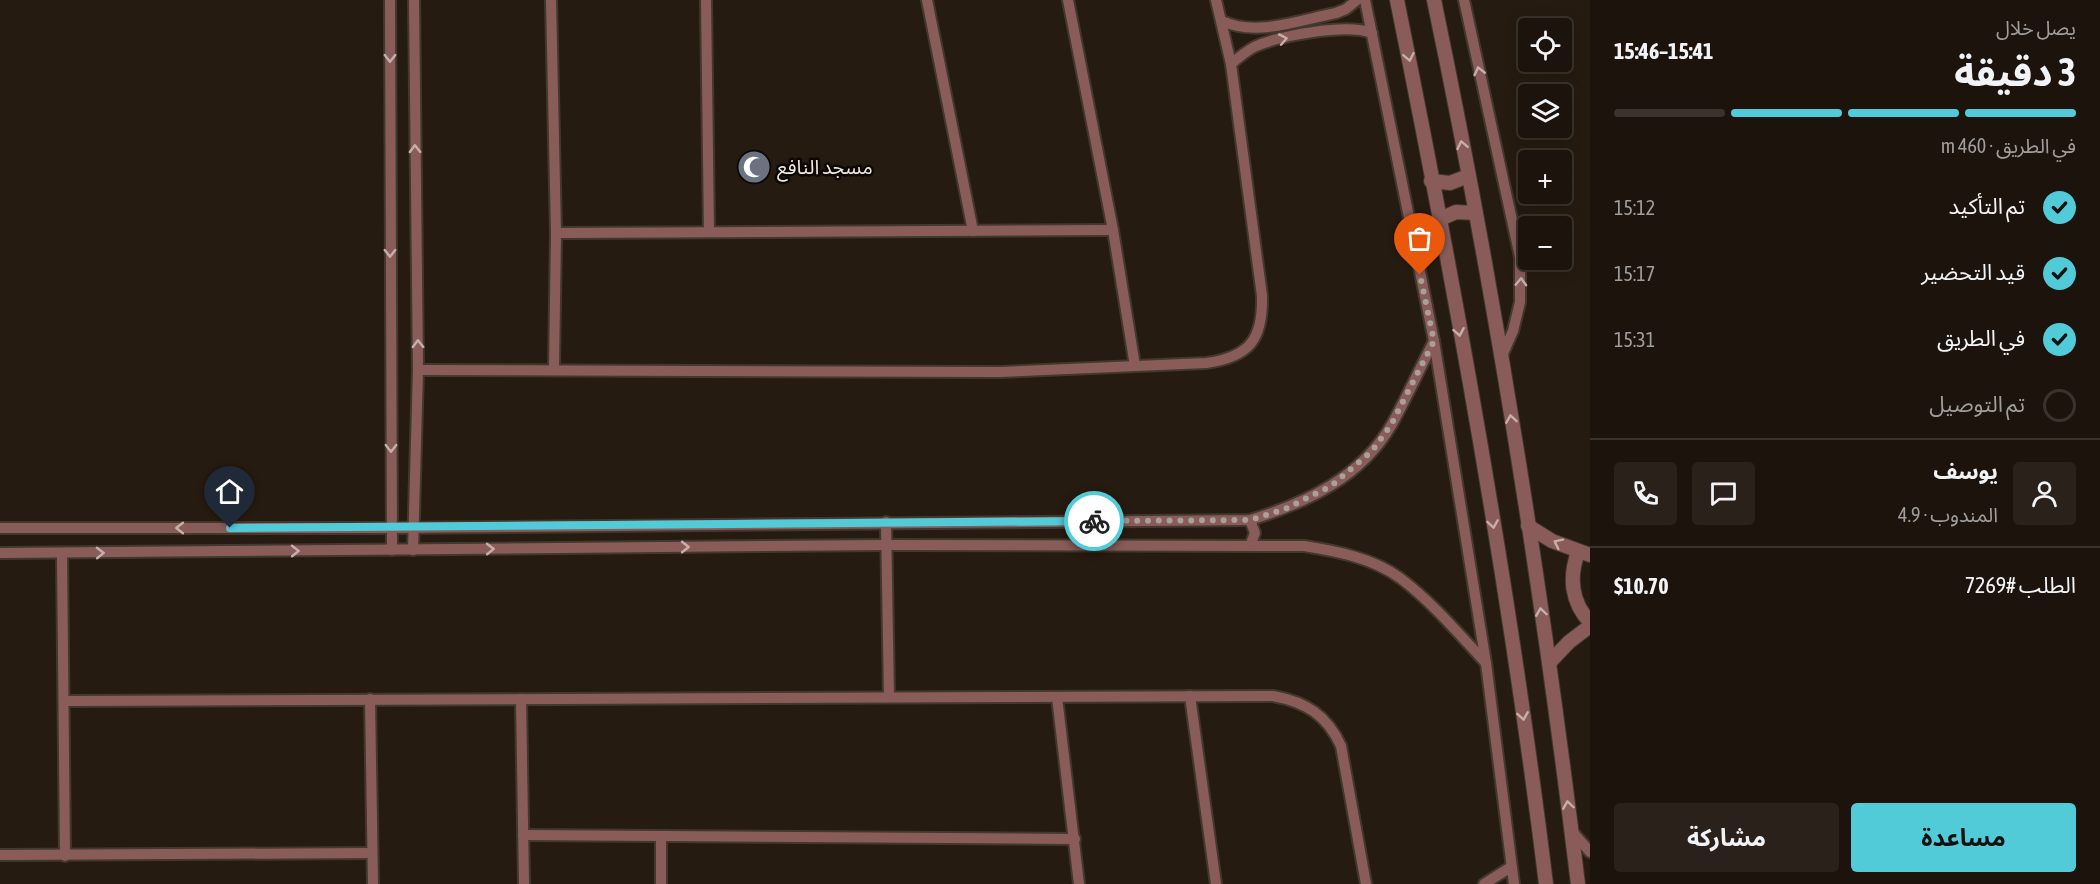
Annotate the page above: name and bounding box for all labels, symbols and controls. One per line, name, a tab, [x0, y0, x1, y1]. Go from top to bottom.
text: يصل خلال	[1996, 16, 2076, 39]
map controls	[1518, 18, 1572, 270]
button: locate	[1518, 18, 1572, 72]
one-way arrow	[1278, 33, 1288, 46]
text: 15:41–15:46	[1614, 38, 1713, 64]
text: 3 دقيقة	[1954, 50, 2076, 94]
one-way arrow	[1402, 52, 1415, 62]
one-way arrow	[384, 54, 396, 63]
one-way arrow	[1474, 66, 1487, 76]
button: layers	[1518, 84, 1572, 138]
text: في الطريق · 460 m	[1941, 134, 2076, 157]
one-way arrow	[1456, 140, 1469, 150]
one-way arrow	[409, 145, 421, 154]
mosque icon: مسجد النافع	[736, 149, 772, 185]
button: +	[1518, 150, 1572, 204]
place label: مسجد النافع	[777, 155, 873, 182]
icon: check	[2043, 191, 2076, 224]
text: تم التأكيد	[1949, 193, 2025, 219]
text: 15:12	[1614, 196, 1655, 219]
pin	[1394, 213, 1445, 275]
button: −	[1518, 216, 1572, 270]
icon: bag	[1403, 222, 1436, 255]
one-way arrow	[384, 249, 396, 258]
icon: check	[2043, 257, 2076, 290]
text: قيد التحضير	[1921, 259, 2025, 285]
text: 15:17	[1614, 262, 1655, 285]
one-way arrow	[1515, 278, 1528, 287]
icon: check	[2043, 323, 2076, 356]
text: في الطريق	[1937, 325, 2025, 351]
one-way arrow	[1452, 327, 1465, 337]
text: 15:31	[1614, 328, 1655, 351]
one-way arrow	[412, 340, 424, 349]
text: تم التوصيل	[1929, 391, 2025, 417]
one-way arrow	[1505, 415, 1517, 424]
one-way arrow	[385, 444, 397, 453]
text: يوسف	[1933, 458, 1998, 484]
button: phone	[1614, 462, 1677, 525]
button: chat	[1692, 462, 1755, 525]
button: person	[2013, 462, 2076, 525]
pin	[204, 466, 255, 528]
icon: home	[213, 475, 246, 508]
courier	[1064, 491, 1124, 551]
text: المندوب · 4.9	[1898, 503, 1998, 526]
icon: bike	[1078, 505, 1111, 538]
one-way arrow	[1486, 519, 1498, 529]
one-way arrow	[175, 522, 184, 534]
one-way arrow	[1553, 539, 1564, 551]
one-way arrow	[681, 541, 690, 553]
one-way arrow	[486, 543, 495, 555]
one-way arrow	[291, 545, 300, 557]
one-way arrow	[96, 547, 105, 559]
text: الطلب #7269	[1965, 572, 2076, 598]
text: $10.70	[1614, 573, 1669, 599]
one-way arrow	[1536, 607, 1548, 617]
one-way arrow	[1517, 712, 1529, 721]
one-way arrow	[1562, 801, 1575, 810]
button: مشاركة	[1614, 803, 1839, 872]
button: مساعدة	[1851, 803, 2076, 872]

